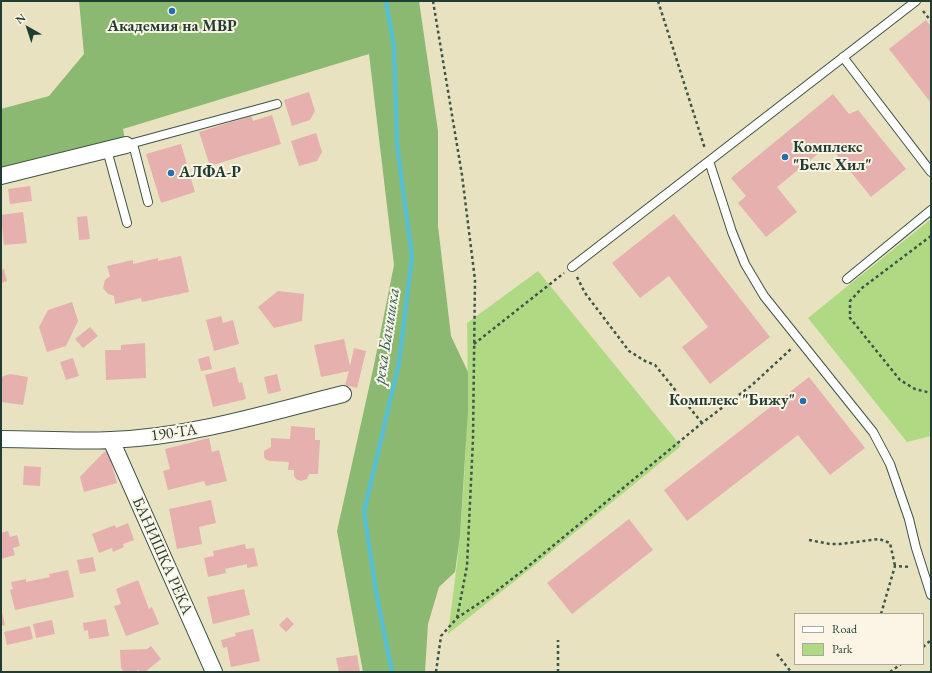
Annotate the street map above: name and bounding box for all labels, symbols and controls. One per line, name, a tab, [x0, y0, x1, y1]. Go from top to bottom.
marker: Академия на МВР	[167, 6, 177, 16]
north arrow	[8, 8, 48, 48]
text: N	[13, 10, 28, 27]
place label: Академия на МВР	[107, 17, 237, 37]
place label: Комплекс "Белс Хил"	[793, 138, 872, 176]
marker: Комплекс "Белс Хил"	[780, 152, 790, 162]
place label: АЛФА-Р	[179, 163, 241, 183]
marker: АЛФА-Р	[166, 168, 176, 178]
water label: река Банишка	[369, 287, 405, 385]
place label: Комплекс "Бижу"	[669, 391, 795, 411]
marker: Комплекс "Бижу"	[798, 396, 808, 406]
street label: 190-ТА	[149, 420, 199, 446]
street label: БАНИШКА РЕКА	[127, 494, 197, 618]
legend	[794, 613, 924, 665]
text: Road	[832, 621, 857, 637]
text: Park	[832, 641, 852, 657]

